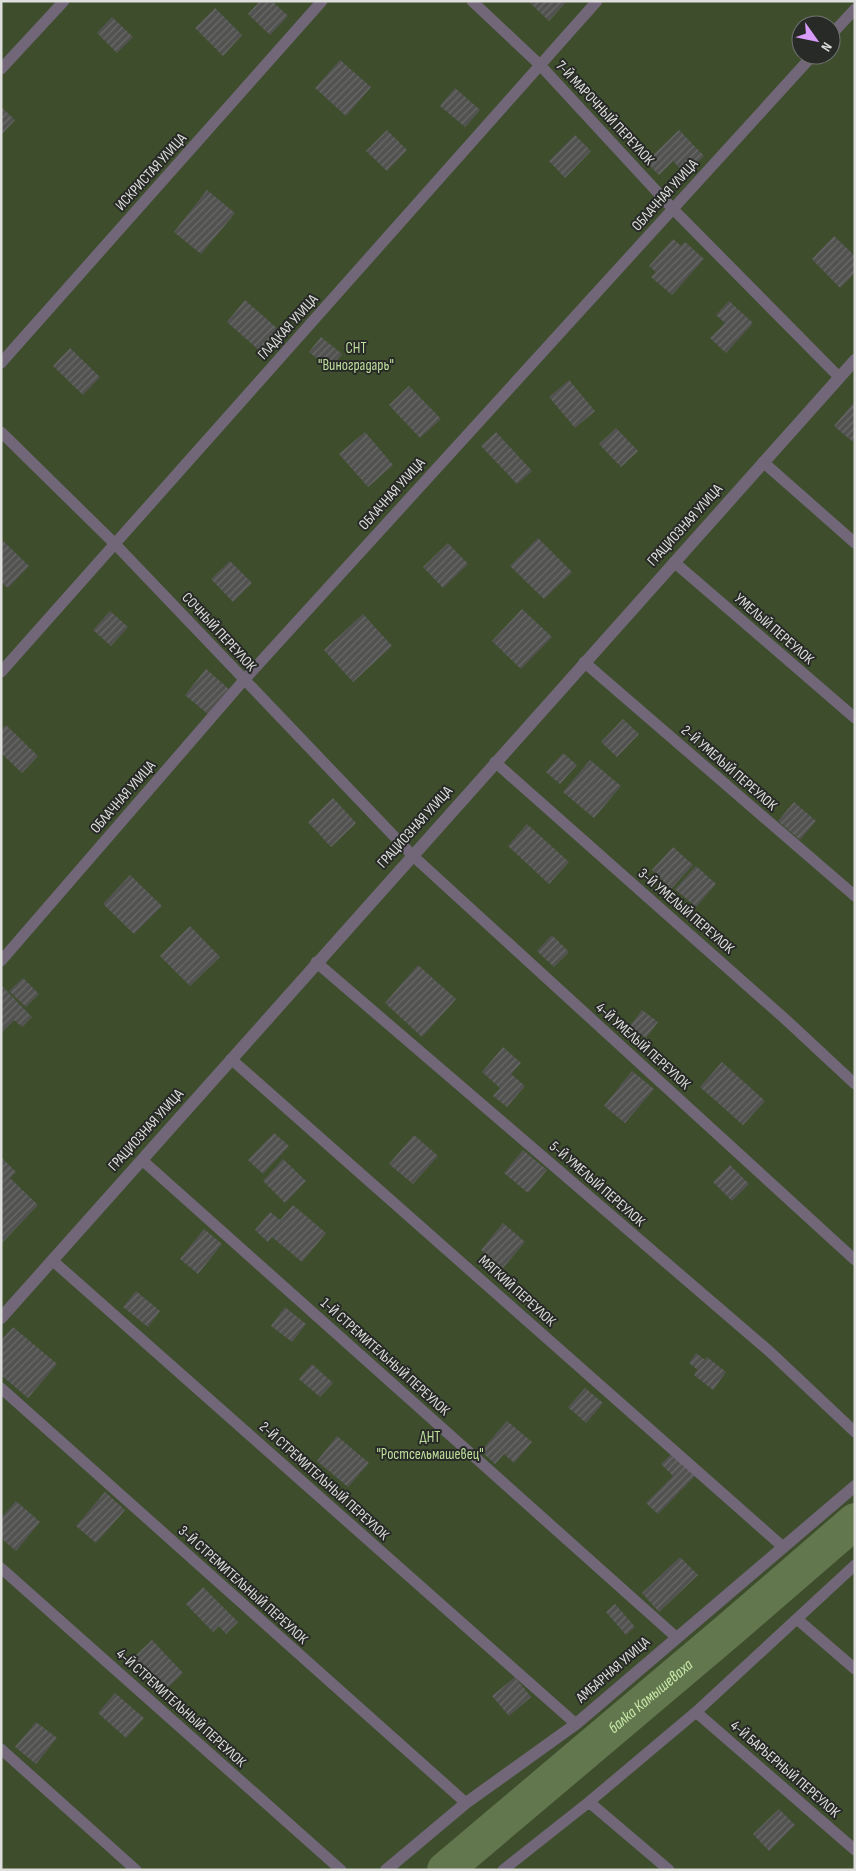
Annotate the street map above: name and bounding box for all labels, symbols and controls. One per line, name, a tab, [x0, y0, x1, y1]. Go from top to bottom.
north arrow	[791, 15, 841, 65]
text: N	[817, 39, 836, 55]
street label: 7-Й МАРОЧНЫЙ ПЕРЕУЛОК	[552, 57, 659, 170]
street label: ИСКРИСТАЯ УЛИЦА	[111, 129, 191, 215]
street label: ОБЛАЧНАЯ УЛИЦА	[628, 155, 703, 235]
street label: ГЛАДКАЯ УЛИЦА	[254, 290, 323, 364]
park label: СНТ "Виноградарь"	[318, 339, 394, 375]
street label: ОБЛАЧНАЯ УЛИЦА	[355, 454, 430, 534]
street label: ГРАЦИОЗНАЯ УЛИЦА	[643, 480, 727, 570]
street label: СОЧНЫЙ ПЕРЕУЛОК	[178, 589, 261, 676]
street label: УМЕЛЫЙ ПЕРЕУЛОК	[730, 589, 818, 669]
street label: 2-Й УМЕЛЫЙ ПЕРЕУЛОК	[677, 721, 781, 815]
street label: ОБЛАЧНАЯ УЛИЦА	[86, 756, 160, 837]
street label: ГРАЦИОЗНАЯ УЛИЦА	[373, 782, 457, 872]
street label: 3-Й УМЕЛЫЙ ПЕРЕУЛОК	[634, 864, 738, 958]
street label: 4-Й УМЕЛЫЙ ПЕРЕУЛОК	[592, 998, 695, 1094]
street label: ГРАЦИОЗНАЯ УЛИЦА	[104, 1085, 188, 1175]
street label: 5-Й УМЕЛЫЙ ПЕРЕУЛОК	[545, 1137, 649, 1231]
street label: МЯГКИЙ ПЕРЕУЛОК	[474, 1251, 560, 1331]
street label: 1-Й СТРЕМИТЕЛЬНЫЙ ПЕРЕУЛОК	[316, 1294, 454, 1420]
street label: 2-Й СТРЕМИТЕЛЬНЫЙ ПЕРЕУЛОК	[255, 1418, 393, 1545]
park label: ДНТ "Ростсельмашевец"	[376, 1428, 484, 1464]
street label: 3-Й СТРЕМИТЕЛЬНЫЙ ПЕРЕУЛОК	[174, 1522, 312, 1649]
street label: АМБАРНАЯ УЛИЦА	[571, 1632, 654, 1708]
street label: 4-Й СТРЕМИТЕЛЬНЫЙ ПЕРЕУЛОК	[112, 1645, 250, 1772]
water label: балка Камышеваха	[604, 1655, 697, 1737]
street label: 4-Й БАРЬЕРНЫЙ ПЕРЕУЛОК	[726, 1716, 844, 1822]

